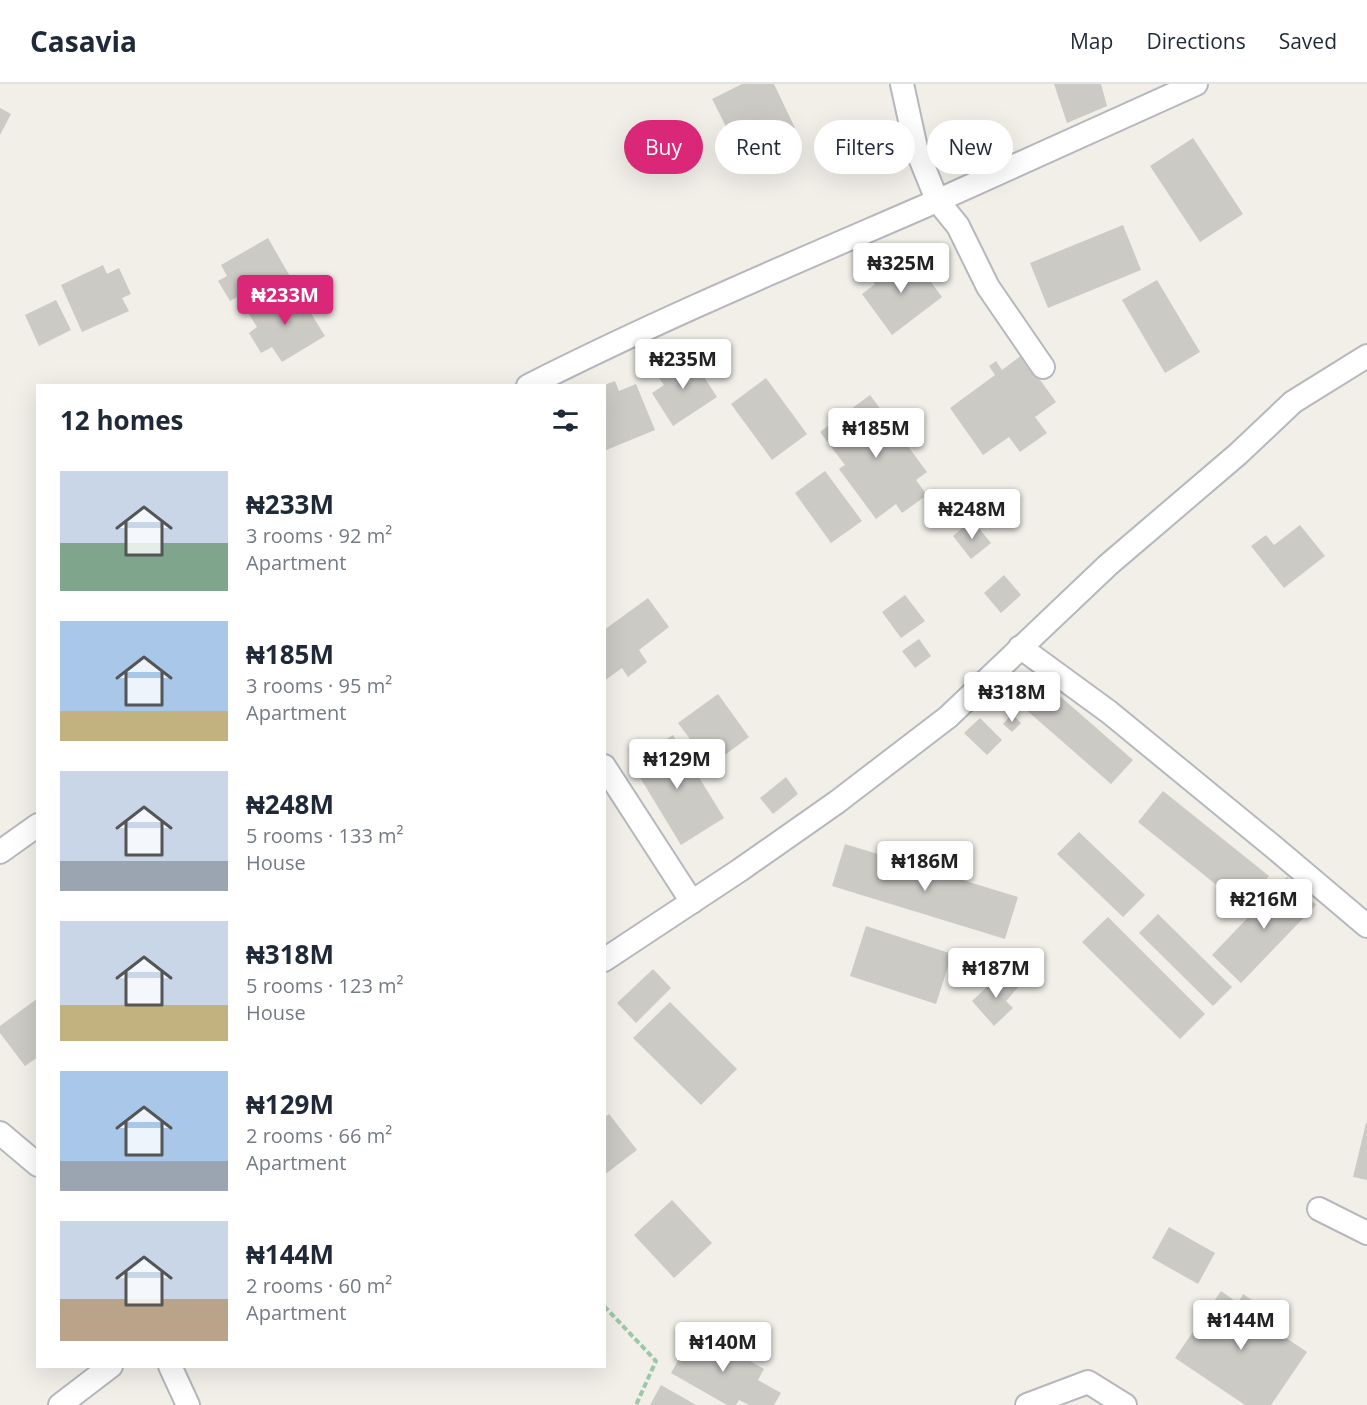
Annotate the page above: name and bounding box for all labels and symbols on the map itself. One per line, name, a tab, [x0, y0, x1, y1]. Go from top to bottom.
pin: ₦325M	[859, 243, 943, 294]
pin: ₦233M	[243, 275, 327, 326]
pin: ₦235M	[641, 339, 725, 390]
pin: ₦185M	[834, 408, 918, 459]
pin: ₦248M	[930, 489, 1014, 540]
pin: ₦318M	[970, 672, 1054, 723]
pin: ₦129M	[635, 739, 719, 790]
pin: ₦186M	[883, 841, 967, 892]
pin: ₦216M	[1222, 879, 1306, 930]
pin: ₦187M	[954, 948, 1038, 999]
pin: ₦144M	[1199, 1300, 1283, 1351]
pin: ₦140M	[681, 1322, 765, 1373]

